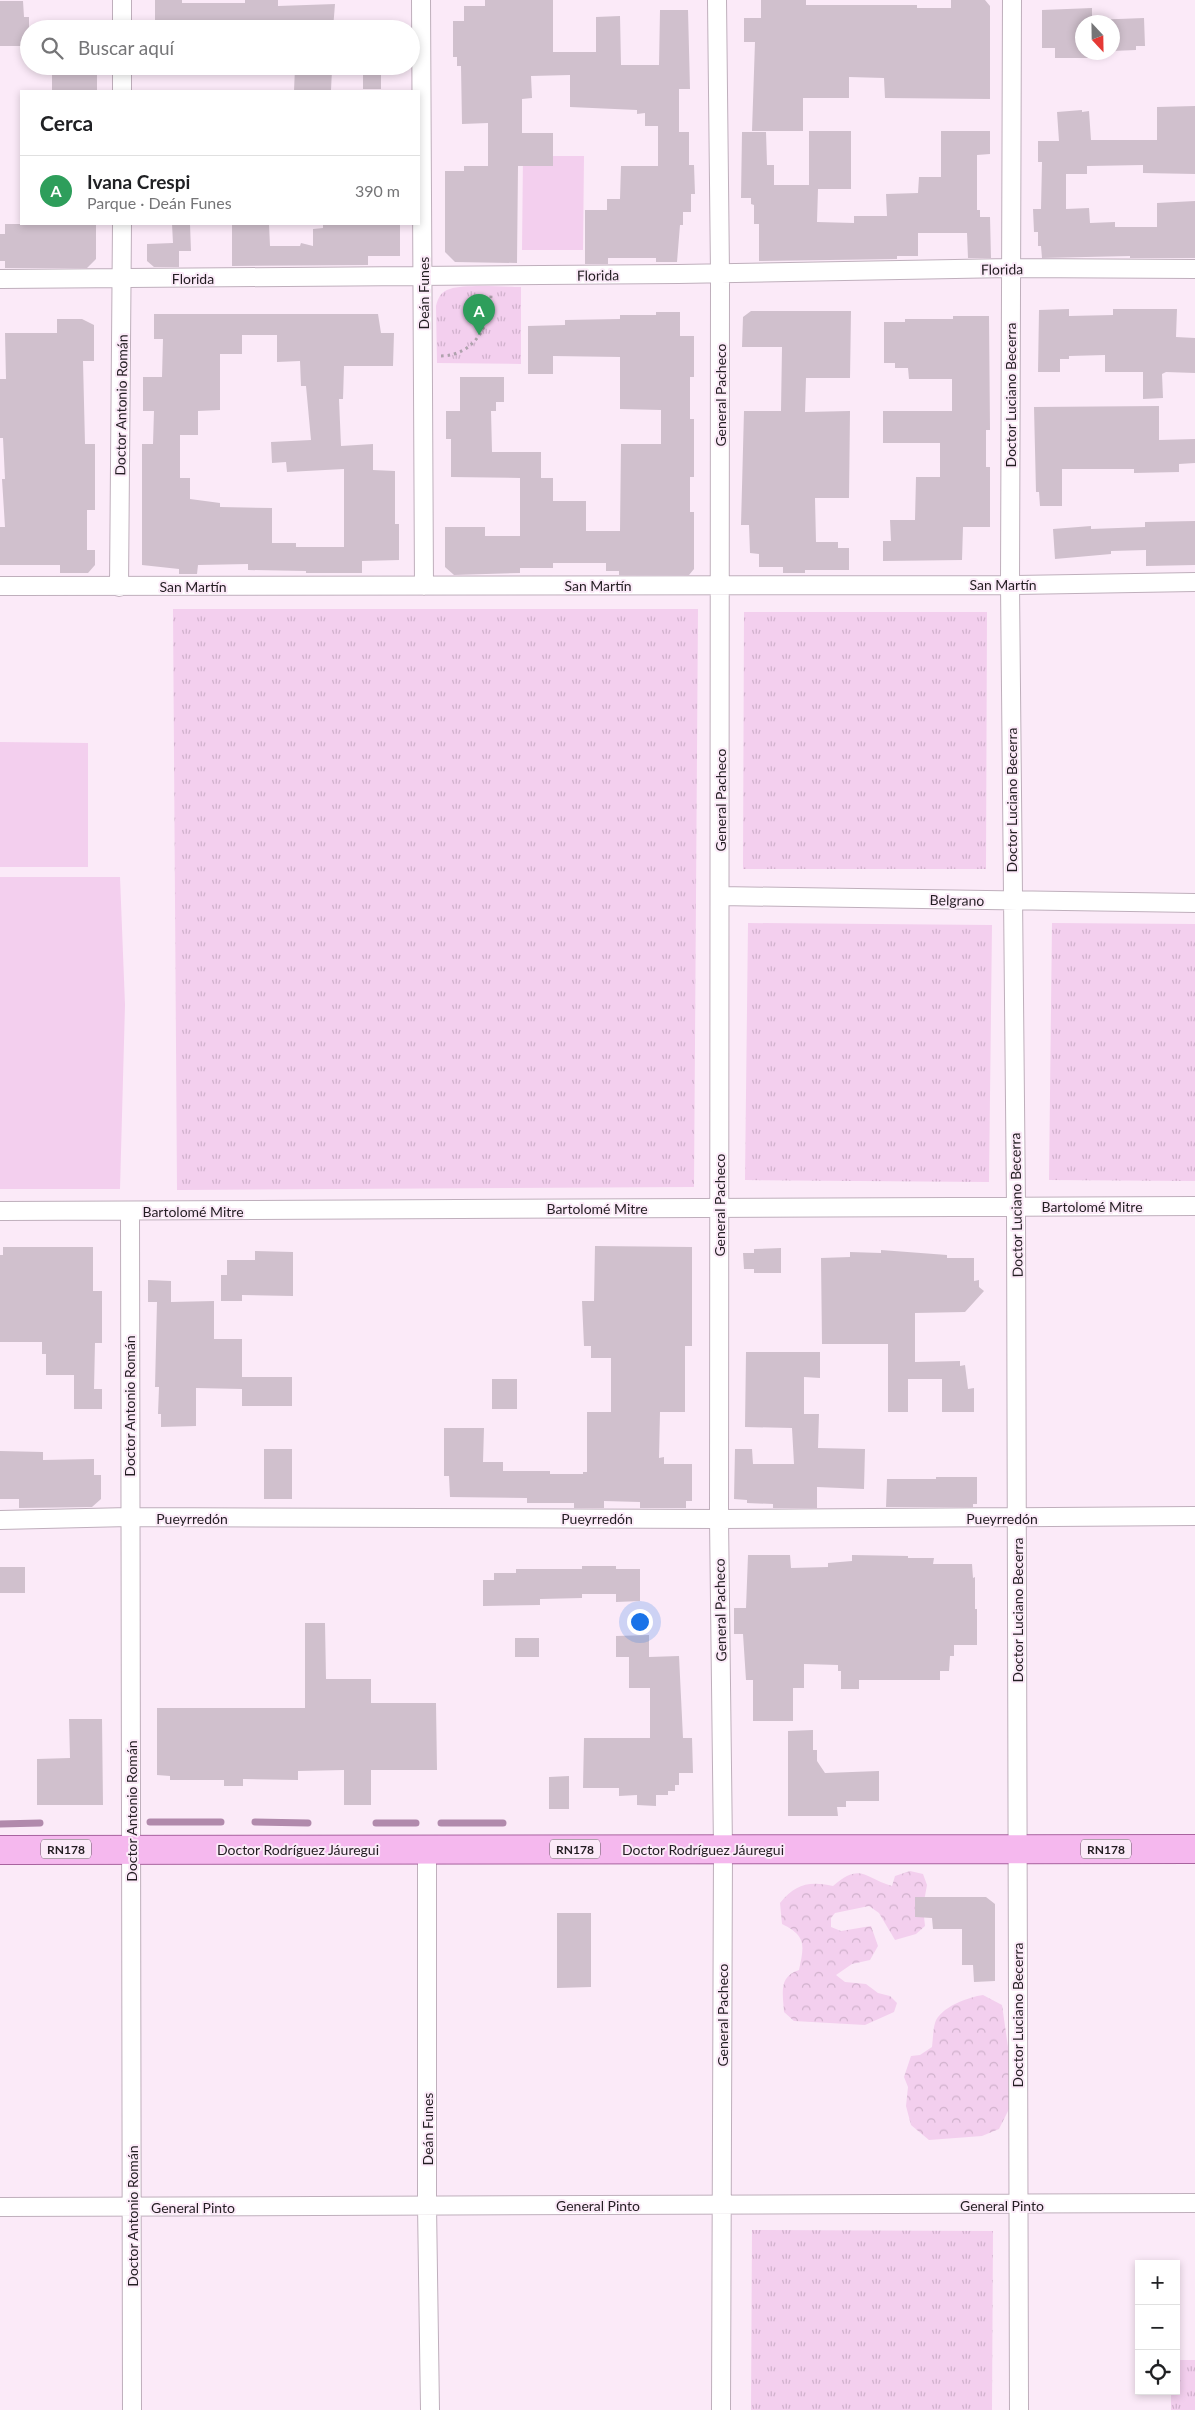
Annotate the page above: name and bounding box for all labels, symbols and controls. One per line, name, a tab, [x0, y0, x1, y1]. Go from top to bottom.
north arrow	[1075, 15, 1120, 60]
search box	[20, 20, 420, 75]
icon: search	[38, 34, 66, 62]
text: Buscar aquí	[78, 36, 174, 59]
text: Cerca	[40, 110, 93, 135]
text: Ivana Crespi	[87, 170, 190, 193]
text: A	[50, 181, 62, 200]
text: 390 m	[355, 181, 400, 200]
text: Parque · Deán Funes	[87, 193, 232, 212]
street label: Deán Funes	[415, 257, 432, 329]
street label: Florida	[981, 260, 1023, 278]
street label: Florida	[577, 266, 619, 284]
street label: Florida	[172, 270, 214, 287]
pin: A	[463, 294, 495, 335]
street label: Doctor Luciano Becerra	[1002, 323, 1019, 467]
street label: Doctor Antonio Román	[111, 334, 131, 476]
street label: General Pacheco	[712, 343, 729, 447]
street label: San Martín	[969, 576, 1037, 593]
street label: San Martín	[564, 577, 632, 594]
street label: San Martín	[159, 578, 227, 595]
street label: Doctor Luciano Becerra	[1003, 728, 1020, 872]
street label: General Pacheco	[712, 748, 729, 852]
street label: Belgrano	[930, 891, 985, 909]
street label: Doctor Luciano Becerra	[1006, 1132, 1026, 1278]
street label: General Pacheco	[711, 1153, 728, 1257]
street label: Bartolomé Mitre	[1041, 1198, 1143, 1215]
street label: Bartolomé Mitre	[546, 1200, 648, 1217]
street label: Bartolomé Mitre	[142, 1203, 244, 1220]
street label: Doctor Antonio Román	[121, 1335, 138, 1477]
street label: Pueyrredón	[156, 1510, 228, 1527]
street label: Pueyrredón	[561, 1510, 633, 1527]
street label: Pueyrredón	[966, 1510, 1038, 1527]
street label: Doctor Luciano Becerra	[1009, 1538, 1026, 1682]
street label: General Pacheco	[711, 1558, 729, 1662]
your location	[627, 1609, 653, 1635]
street label: Doctor Antonio Román	[123, 1740, 140, 1882]
road number: RN178	[41, 1840, 91, 1858]
road number: RN178	[550, 1840, 600, 1858]
road number: RN178	[1081, 1840, 1131, 1858]
street label: Doctor Rodríguez Jáuregui	[217, 1841, 379, 1858]
street label: Doctor Rodríguez Jáuregui	[622, 1841, 784, 1858]
street label: Doctor Luciano Becerra	[1009, 1943, 1026, 2087]
street label: General Pacheco	[714, 1963, 731, 2067]
street label: Deán Funes	[419, 2093, 436, 2165]
street label: Doctor Antonio Román	[124, 2145, 141, 2287]
street label: General Pinto	[556, 2197, 640, 2214]
street label: General Pinto	[960, 2197, 1044, 2214]
street label: General Pinto	[151, 2199, 235, 2216]
map controls	[1135, 2260, 1180, 2395]
button: +	[1135, 2260, 1180, 2305]
button: −	[1135, 2305, 1180, 2350]
button: locate	[1135, 2350, 1180, 2395]

